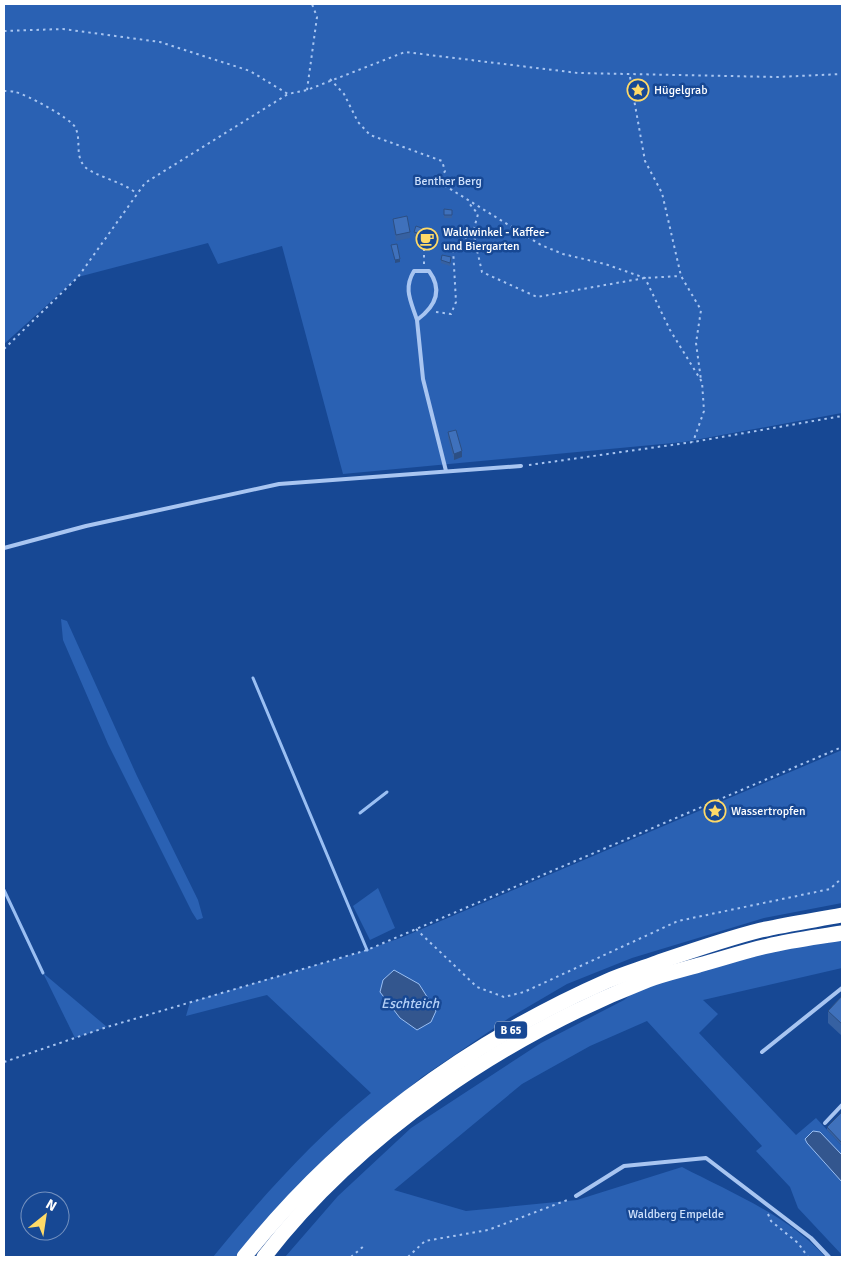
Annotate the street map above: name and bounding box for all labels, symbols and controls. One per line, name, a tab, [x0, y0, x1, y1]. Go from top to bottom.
place icon: Hügelgrab	[626, 78, 650, 102]
place label: Hügelgrab	[654, 83, 708, 98]
park label: Benther Berg	[414, 174, 482, 189]
place label: Waldwinkel - Kaffee- und Biergarten	[443, 225, 549, 254]
cafe icon: Waldwinkel - Kaffee- und Biergarten	[415, 227, 439, 251]
place icon: Wassertropfen	[703, 799, 727, 823]
place label: Wassertropfen	[731, 804, 805, 819]
water label: Eschteich	[381, 995, 439, 1012]
road number: B 65	[495, 1022, 527, 1038]
north arrow	[20, 1191, 70, 1241]
text: N	[43, 1195, 60, 1215]
park label: Waldberg Empelde	[628, 1207, 724, 1222]

